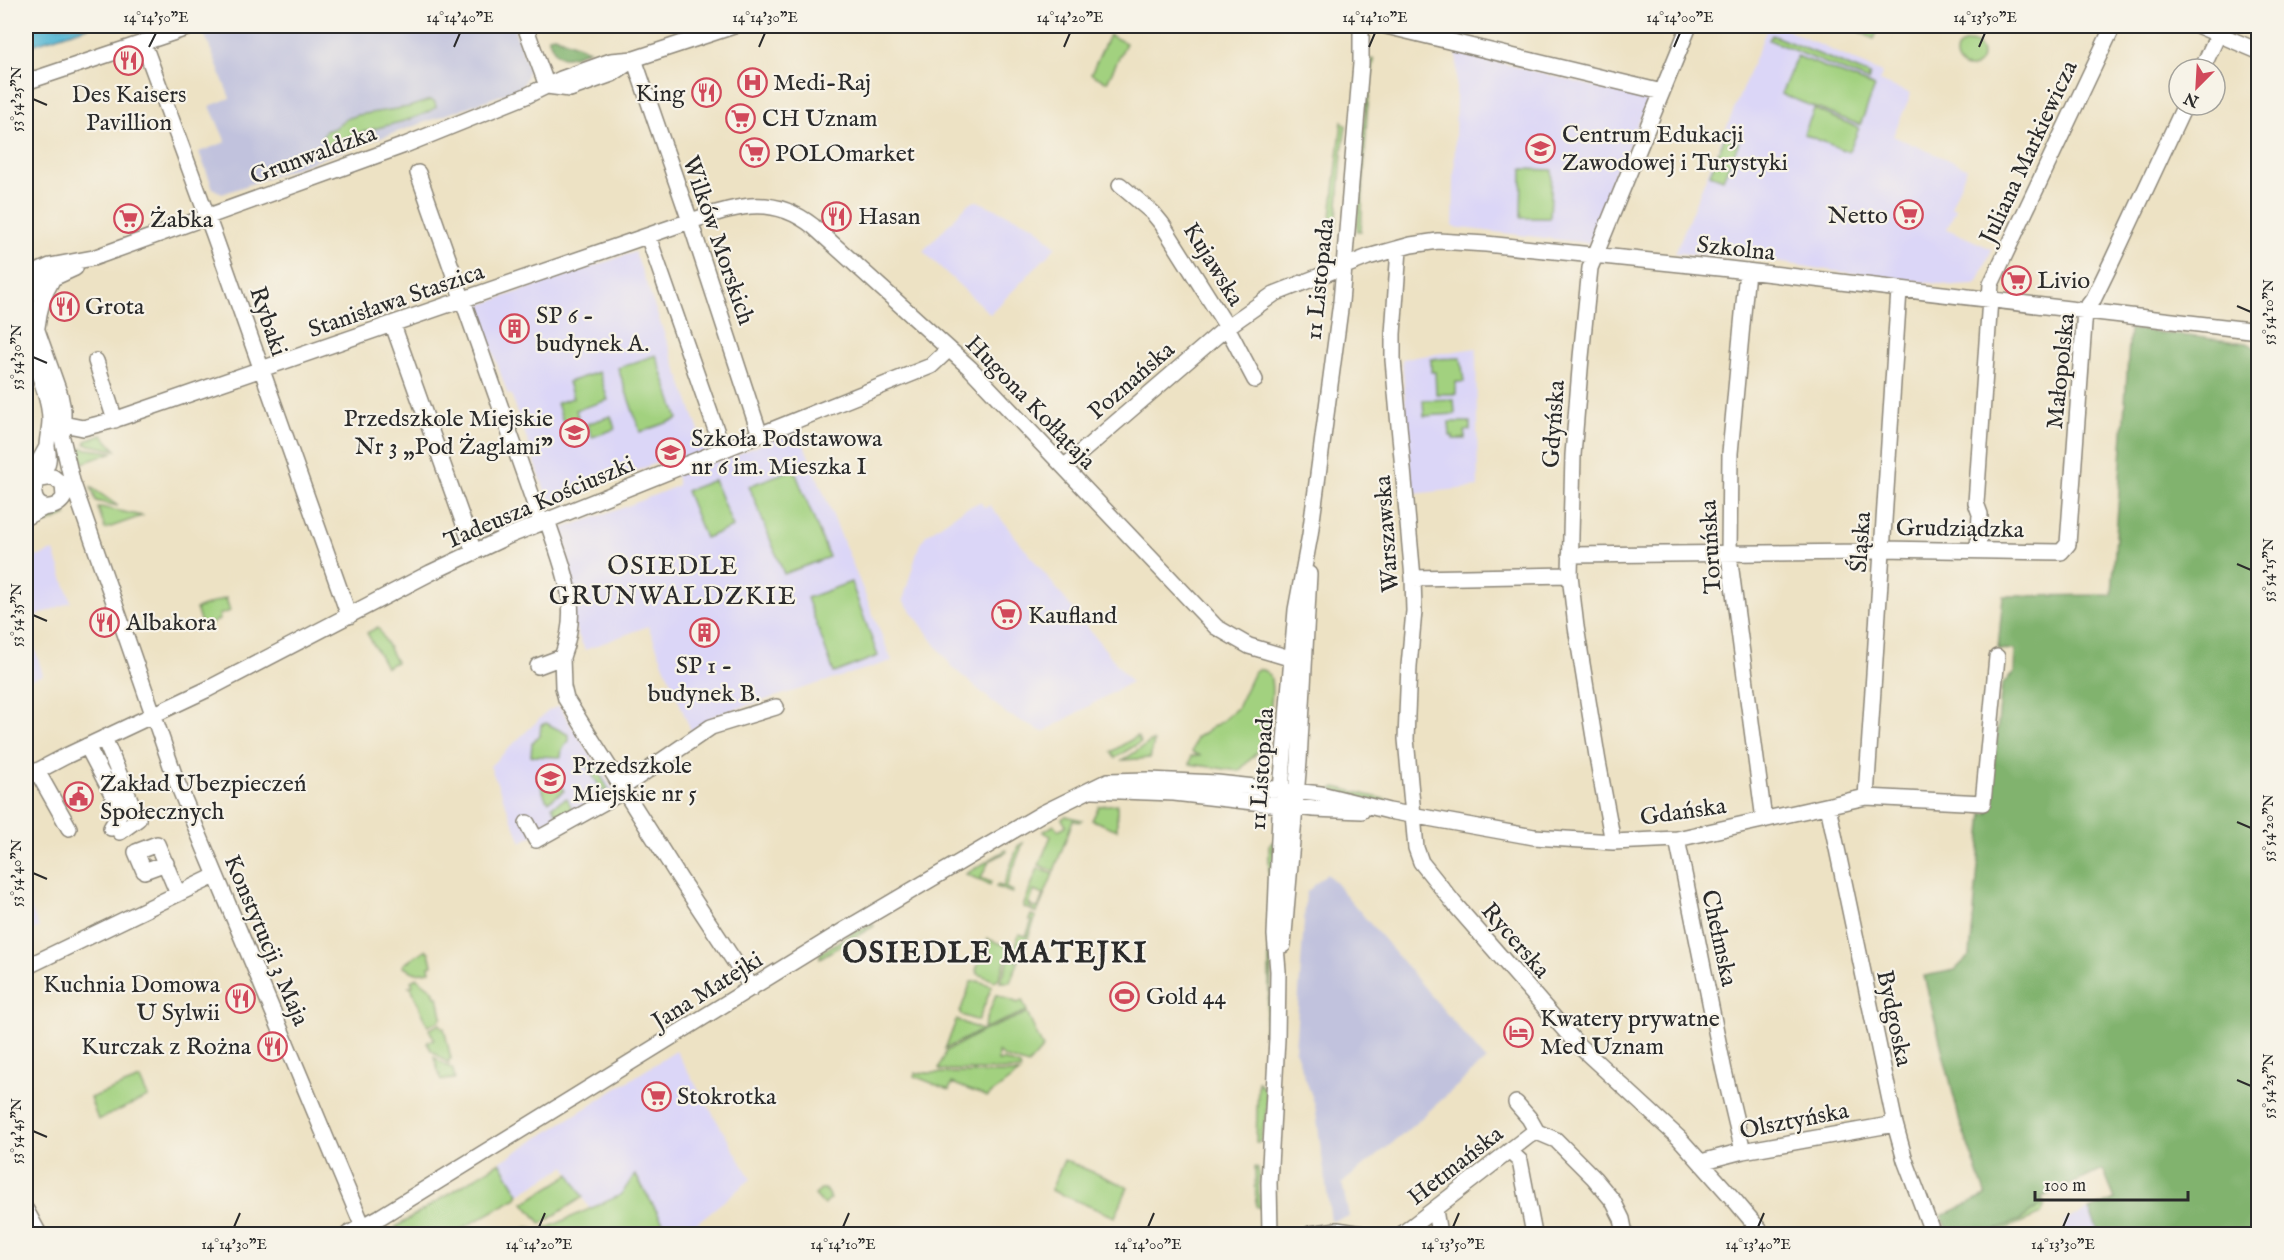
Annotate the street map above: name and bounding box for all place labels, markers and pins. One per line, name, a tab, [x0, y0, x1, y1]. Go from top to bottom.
restaurant icon: Des Kaisers Pavillion	[113, 45, 145, 77]
hospital icon: Medi-Raj	[736, 66, 768, 98]
place label: Medi-Raj	[773, 68, 871, 99]
restaurant icon: King	[690, 77, 722, 109]
place label: King	[635, 79, 686, 110]
place label: Des Kaisers Pavillion	[72, 80, 186, 139]
supermarket icon: CH Uznam	[725, 102, 757, 134]
place label: CH Uznam	[762, 104, 878, 135]
place label: Centrum Edukacji Zawodowej i Turystyki	[1562, 120, 1788, 179]
school or university icon: Centrum Edukacji Zawodowej i Turystyki	[1525, 132, 1557, 164]
supermarket icon: POLOmarket	[738, 137, 770, 169]
place label: POLOmarket	[775, 139, 915, 170]
supermarket icon: Netto	[1893, 199, 1925, 231]
restaurant icon: Hasan	[821, 200, 853, 232]
place label: Netto	[1828, 201, 1888, 232]
place label: Hasan	[858, 202, 921, 233]
supermarket icon: Żabka	[113, 203, 145, 235]
place label: Żabka	[150, 205, 214, 236]
supermarket icon: Livio	[2000, 264, 2032, 296]
place label: Livio	[2037, 266, 2090, 297]
restaurant icon: Grota	[48, 290, 80, 322]
place label: Grota	[85, 292, 145, 323]
place label: SP 6 - budynek A.	[536, 301, 649, 360]
building icon: SP 6 - budynek A.	[499, 313, 531, 345]
place label: Przedszkole Miejskie Nr 3 „Pod Żaglami"	[343, 404, 553, 463]
school or university icon: Przedszkole Miejskie Nr 3 „Pod Żaglami"	[558, 416, 590, 448]
place label: Szkoła Podstawowa nr 6 im. Mieszka I	[691, 424, 883, 483]
school or university icon: Szkoła Podstawowa nr 6 im. Mieszka I	[654, 436, 686, 468]
supermarket icon: Kaufland	[991, 599, 1023, 631]
place label: Kaufland	[1028, 601, 1117, 632]
restaurant icon: Albakora	[89, 606, 121, 638]
place label: Albakora	[125, 608, 217, 639]
building icon: SP 1 - budynek B.	[688, 616, 720, 648]
place label: SP 1 - budynek B.	[648, 651, 760, 710]
place label: Przedszkole Miejskie nr 5	[572, 751, 697, 810]
school or university icon: Przedszkole Miejskie nr 5	[535, 763, 567, 795]
place label: Zakład Ubezpieczeń Społecznych	[100, 769, 307, 828]
public building icon: Zakład Ubezpieczeń Społecznych	[63, 781, 95, 813]
place label: Kuchnia Domowa U Sylwii	[43, 970, 221, 1029]
sports icon: Gold 44	[1109, 980, 1141, 1012]
restaurant icon: Kuchnia Domowa U Sylwii	[225, 982, 257, 1014]
place label: Gold 44	[1146, 982, 1226, 1013]
place label: Kwatery prywatne Med Uznam	[1540, 1004, 1720, 1063]
hotel icon: Kwatery prywatne Med Uznam	[1503, 1016, 1535, 1048]
restaurant icon: Kurczak z Rożna	[256, 1030, 288, 1062]
place label: Kurczak z Rożna	[81, 1032, 252, 1063]
supermarket icon: Stokrotka	[640, 1080, 672, 1112]
place label: Stokrotka	[677, 1082, 777, 1113]

